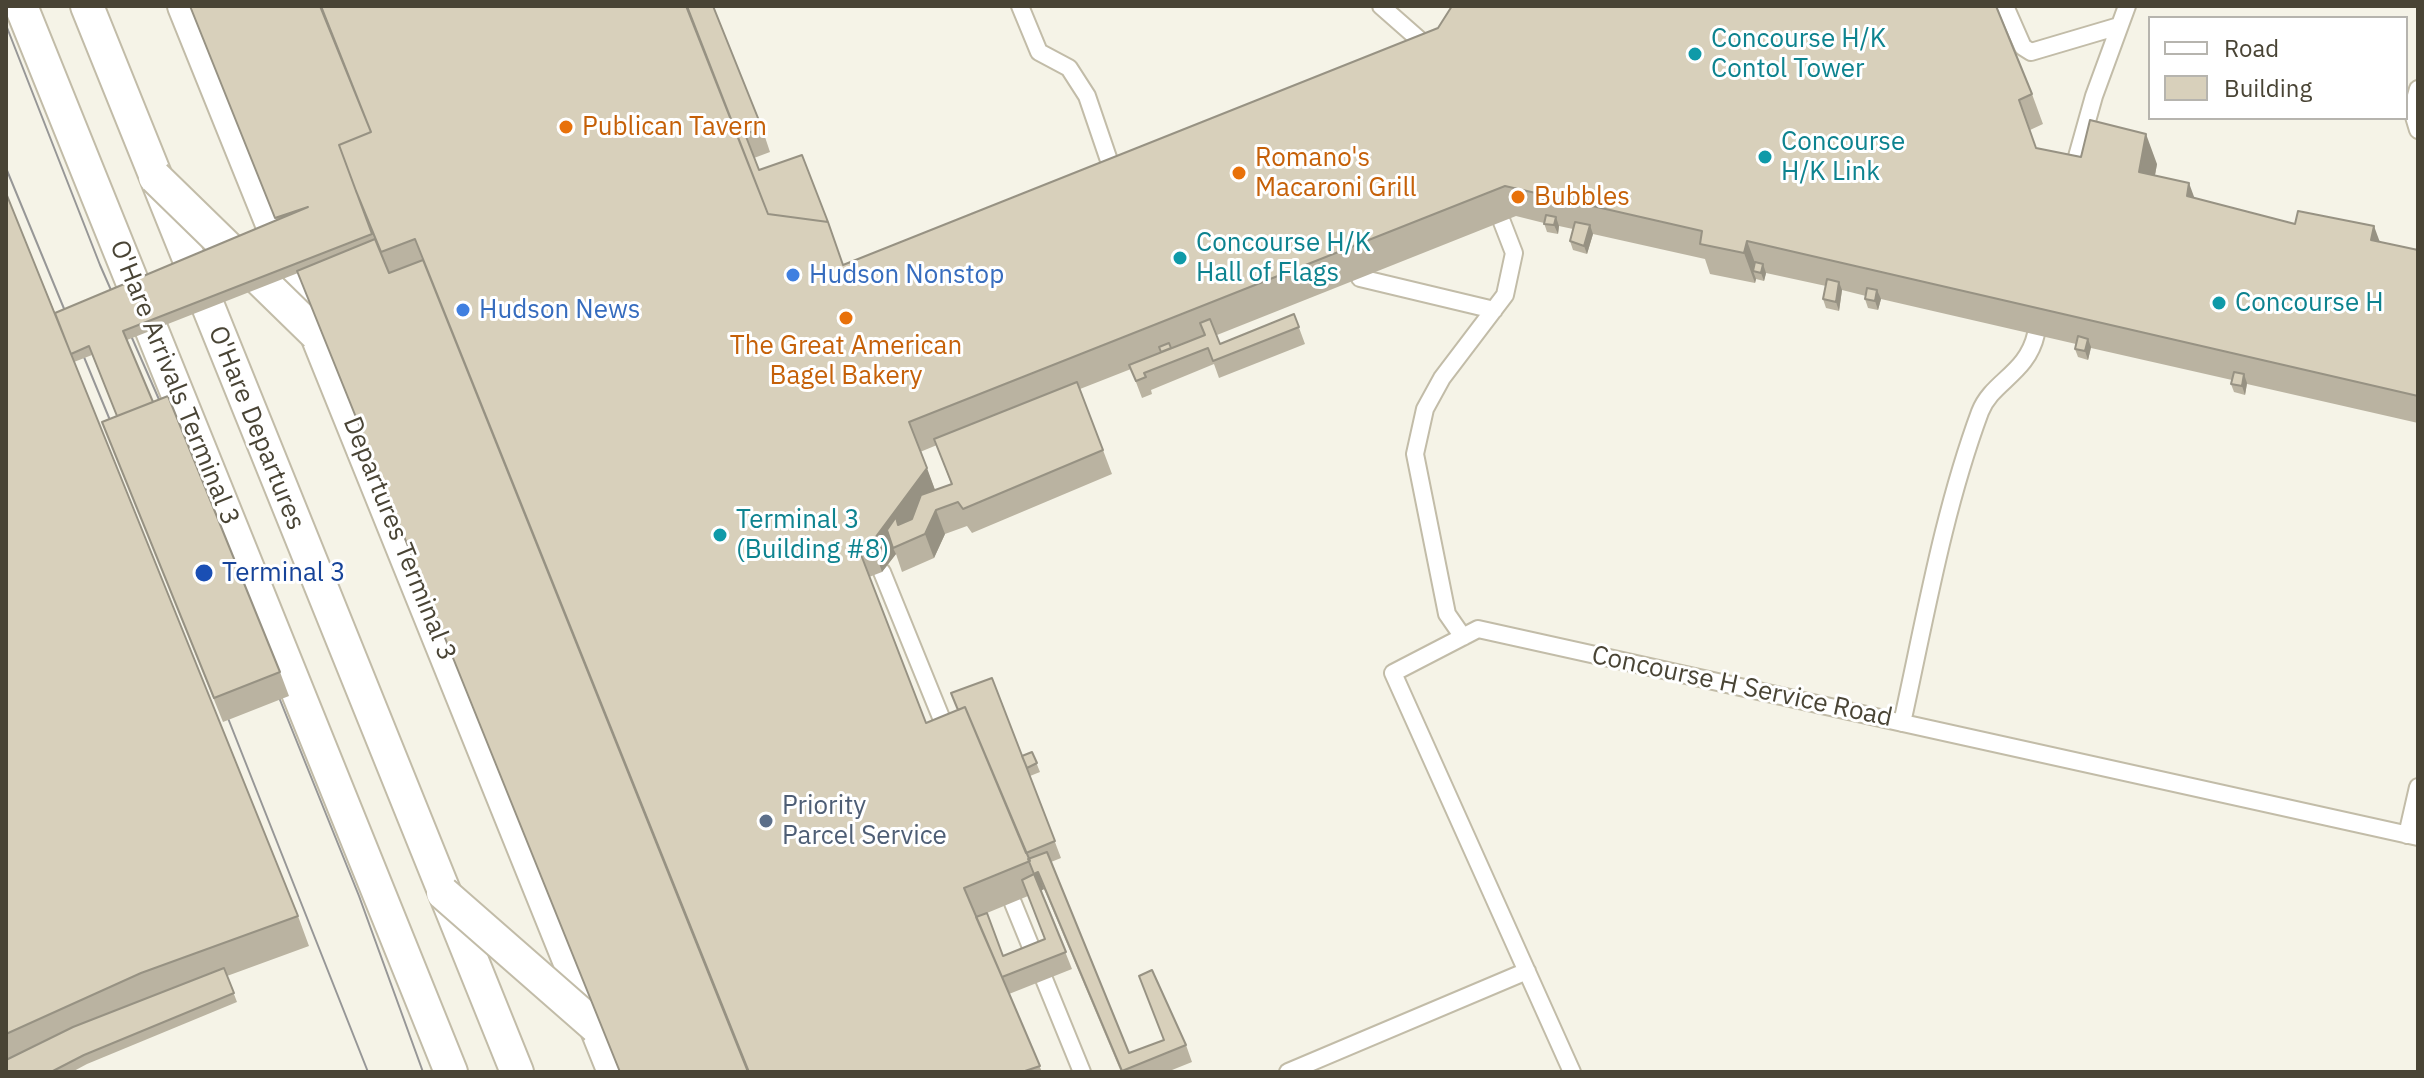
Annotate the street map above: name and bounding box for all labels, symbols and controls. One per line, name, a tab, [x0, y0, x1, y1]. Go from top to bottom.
legend	[2148, 16, 2408, 120]
place label: Concourse H/K Contol Tower	[1711, 23, 1886, 84]
text: Road	[2224, 32, 2279, 64]
marker: Concourse H/K Contol Tower	[1686, 45, 1704, 63]
text: Building	[2224, 72, 2312, 104]
place label: Publican Tavern	[582, 111, 767, 143]
marker: Publican Tavern	[557, 118, 575, 136]
place label: Concourse H/K Link	[1781, 126, 1905, 188]
place label: Romano's Macaroni Grill	[1255, 142, 1416, 204]
marker: Concourse H/K Link	[1756, 148, 1774, 166]
marker: Romano's Macaroni Grill	[1230, 164, 1248, 182]
place label: Bubbles	[1534, 181, 1630, 213]
marker: Bubbles	[1509, 188, 1527, 206]
place label: Concourse H/K Hall of Flags	[1196, 227, 1371, 288]
street label: O'Hare Arrivals Terminal 3	[102, 236, 246, 530]
marker: Concourse H/K Hall of Flags	[1171, 249, 1189, 267]
place label: Hudson Nonstop	[809, 259, 1004, 291]
marker: Hudson Nonstop	[784, 266, 802, 284]
place label: Concourse H	[2235, 287, 2384, 319]
place label: Hudson News	[479, 294, 640, 326]
marker: Concourse H	[2210, 294, 2228, 312]
marker: Hudson News	[454, 301, 472, 319]
marker: The Great American Bagel Bakery	[837, 309, 855, 327]
street label: O'Hare Departures	[201, 322, 311, 534]
place label: The Great American Bagel Bakery	[730, 330, 962, 392]
street label: Departures Terminal 3	[336, 412, 462, 666]
place label: Terminal 3 (Building #8)	[736, 504, 889, 566]
marker: Terminal 3 (Building #8)	[711, 526, 729, 544]
place label: Terminal 3	[222, 557, 346, 589]
marker: Terminal 3	[193, 562, 215, 584]
street label: Concourse H Service Road	[1589, 640, 1895, 734]
place label: Priority Parcel Service	[782, 790, 947, 852]
marker: Priority Parcel Service	[757, 812, 775, 830]

